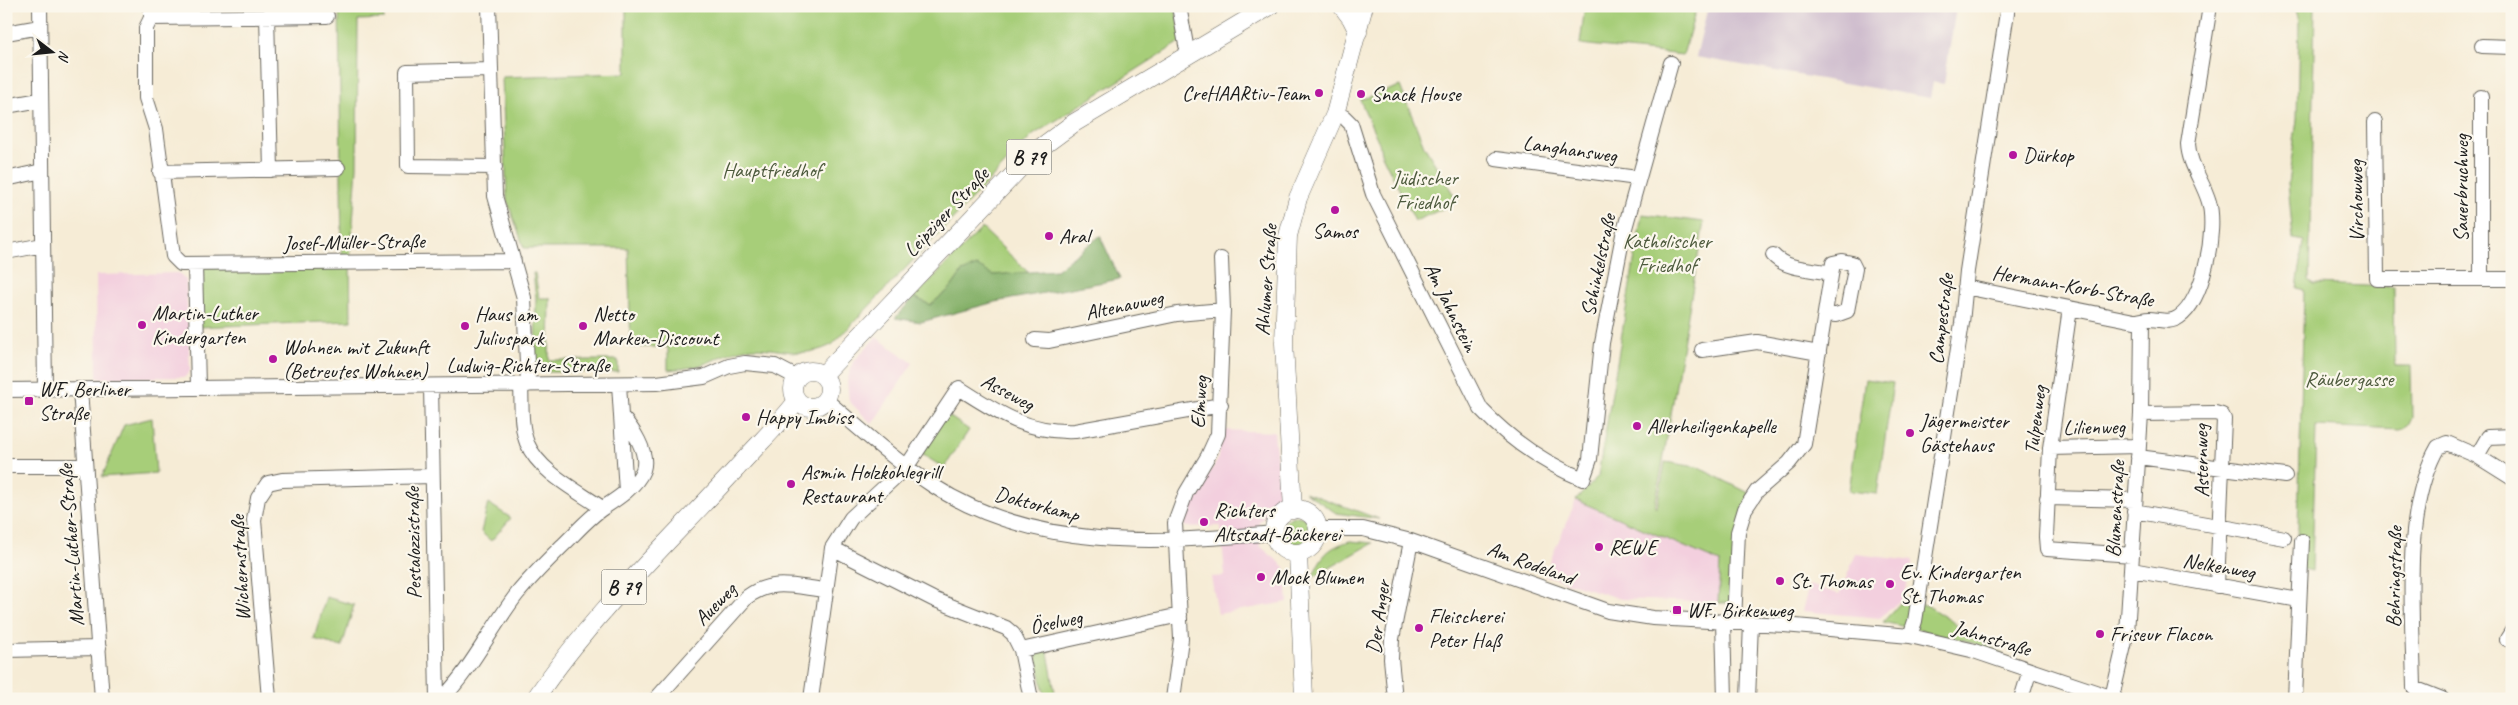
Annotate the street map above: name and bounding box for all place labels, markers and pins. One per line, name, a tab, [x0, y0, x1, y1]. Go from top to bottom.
place label: CreHAARtiv-Team	[1182, 80, 1311, 106]
place label: Snack House	[1371, 81, 1463, 107]
marker: CreHAARtiv-Team	[1313, 87, 1325, 99]
marker: Snack House	[1355, 88, 1367, 100]
place label: Dürkop	[2023, 142, 2076, 168]
marker: Dürkop	[2007, 149, 2019, 161]
marker: Samos	[1329, 204, 1341, 216]
place label: Samos	[1312, 218, 1360, 244]
place label: Aral	[1059, 223, 1093, 249]
marker: Aral	[1043, 230, 1055, 242]
place label: Martin-Luther Kindergarten	[152, 300, 259, 350]
place label: Haus am Juliuspark	[474, 301, 545, 351]
place label: Netto Marken-Discount	[593, 301, 720, 351]
marker: Martin-Luther Kindergarten	[136, 319, 148, 331]
marker: Haus am Juliuspark	[459, 320, 471, 332]
marker: Netto Marken-Discount	[577, 320, 589, 332]
place label: Wohnen mit Zukunft (Betreutes Wohnen)	[283, 334, 431, 384]
marker: Wohnen mit Zukunft (Betreutes Wohnen)	[267, 353, 279, 365]
place label: WF, Berliner Straße	[39, 376, 132, 426]
marker: WF, Berliner Straße	[23, 395, 35, 407]
place label: Happy Imbiss	[756, 404, 855, 430]
place label: Jägermeister Gästehaus	[1919, 408, 2010, 458]
marker: Happy Imbiss	[740, 411, 752, 423]
place label: Allerheiligenkapelle	[1647, 413, 1777, 439]
marker: Allerheiligenkapelle	[1631, 420, 1643, 432]
marker: Jägermeister Gästehaus	[1904, 427, 1916, 439]
place label: Asmin Holzkohlegrill Restaurant	[801, 459, 944, 509]
marker: Asmin Holzkohlegrill Restaurant	[785, 478, 797, 490]
place label: Richters Altstadt-Bäckerei	[1214, 497, 1344, 547]
marker: Richters Altstadt-Bäckerei	[1198, 516, 1210, 528]
place label: REWE	[1609, 534, 1659, 560]
marker: REWE	[1593, 541, 1605, 553]
place label: Ev. Kindergarten St. Thomas	[1900, 559, 2021, 609]
place label: Mock Blumen	[1271, 564, 1364, 590]
place label: St. Thomas	[1790, 568, 1874, 594]
marker: Mock Blumen	[1255, 571, 1267, 583]
marker: St. Thomas	[1774, 575, 1786, 587]
marker: Ev. Kindergarten St. Thomas	[1884, 578, 1896, 590]
place label: WF, Birkenweg	[1687, 597, 1794, 623]
place label: Fleischerei Peter Haß	[1429, 603, 1506, 653]
marker: WF, Birkenweg	[1671, 604, 1683, 616]
place label: Friseur Flacon	[2110, 621, 2214, 647]
marker: Fleischerei Peter Haß	[1413, 622, 1425, 634]
marker: Friseur Flacon	[2094, 628, 2106, 640]

